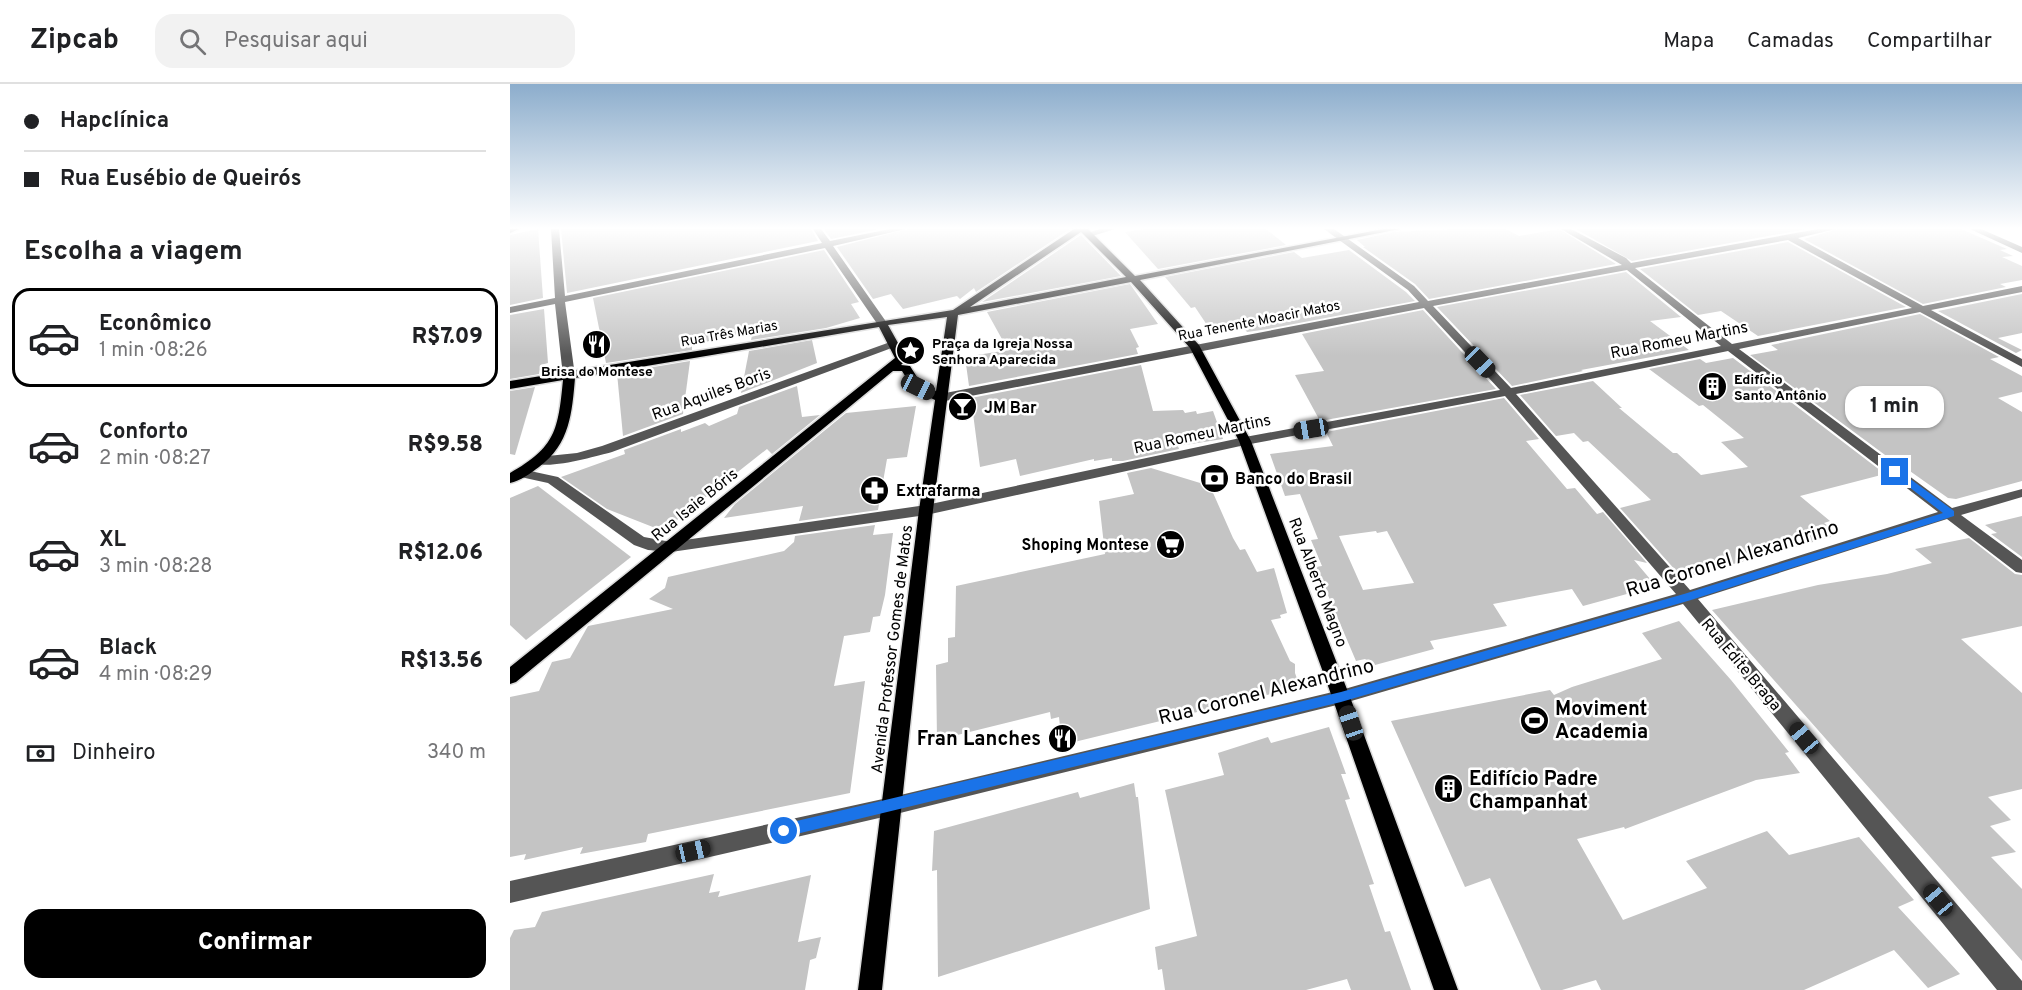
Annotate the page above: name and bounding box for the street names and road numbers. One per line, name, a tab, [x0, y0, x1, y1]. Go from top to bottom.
street label: Rua Tenente Moacir Matos	[1177, 297, 1342, 346]
street label: Rua Três Marias	[679, 318, 779, 351]
street label: Rua Romeu Martins	[1609, 318, 1750, 364]
street label: Rua Aquiles Boris	[650, 364, 774, 426]
street label: Rua Romeu Martins	[1132, 411, 1273, 459]
street label: Rua Isaie Bóris	[648, 465, 742, 546]
street label: Rua Alberto Magno	[1283, 515, 1351, 651]
street label: Rua Coronel Alexandrino	[1623, 515, 1842, 605]
street label: Avenida Professor Gomes de Matos	[868, 524, 918, 775]
street label: Rua Edite Braga	[1696, 615, 1785, 716]
street label: Rua Coronel Alexandrino	[1156, 654, 1377, 732]

